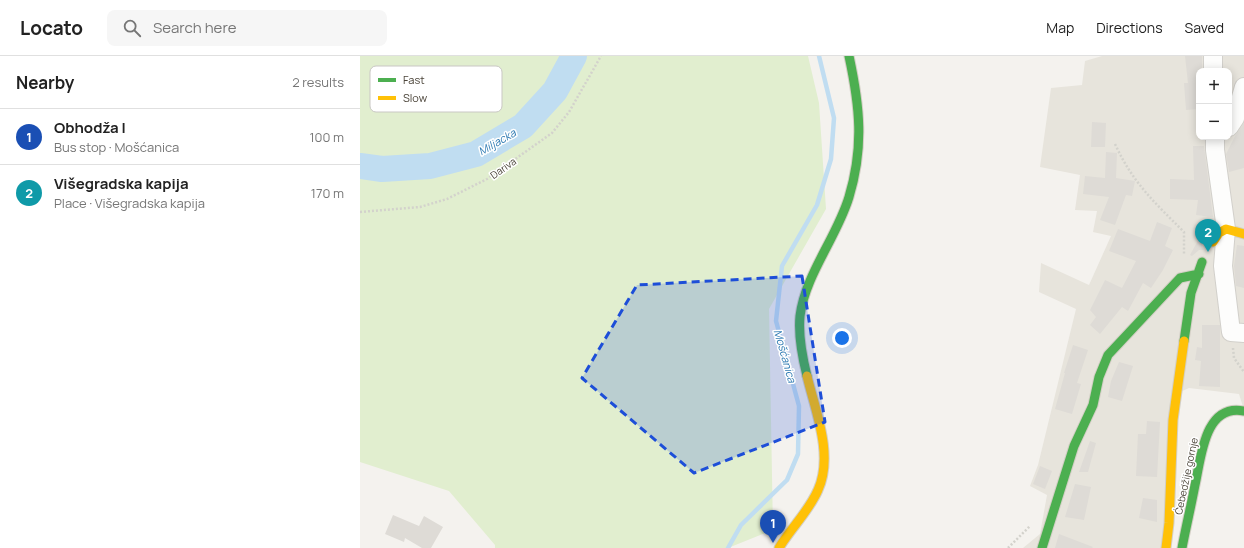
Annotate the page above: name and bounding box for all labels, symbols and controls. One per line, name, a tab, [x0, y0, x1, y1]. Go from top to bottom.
search box	[107, 10, 387, 46]
text: Locato	[20, 15, 83, 41]
icon: search	[121, 17, 143, 39]
text: Search here	[153, 17, 236, 38]
text: Map	[1046, 18, 1074, 37]
text: Directions	[1096, 18, 1163, 37]
text: Saved	[1185, 18, 1224, 37]
legend	[370, 66, 502, 112]
map controls	[1196, 68, 1232, 140]
button: +	[1196, 68, 1232, 104]
text: Nearby	[16, 71, 74, 94]
text: Fast	[403, 72, 425, 87]
text: 2 results	[292, 73, 344, 91]
text: Slow	[403, 90, 428, 105]
button: −	[1196, 104, 1232, 140]
text: Obhodža I	[54, 117, 126, 138]
water label: Miljacka	[475, 124, 519, 158]
text: 1	[26, 128, 32, 146]
text: 100 m	[309, 128, 344, 146]
text: Bus stop · Mošćanica	[54, 138, 179, 156]
street label: Dariva	[487, 154, 519, 182]
text: Višegradska kapija	[54, 173, 189, 194]
text: 2	[25, 184, 33, 202]
text: 170 m	[311, 184, 344, 202]
text: Place · Višegradska kapija	[54, 194, 205, 212]
pin: 2	[1195, 219, 1221, 252]
water label: Mošćanica	[771, 327, 801, 385]
your location	[832, 328, 852, 348]
street label: Ćebedžije gornje	[1171, 436, 1201, 516]
pin: 1	[760, 510, 786, 543]

